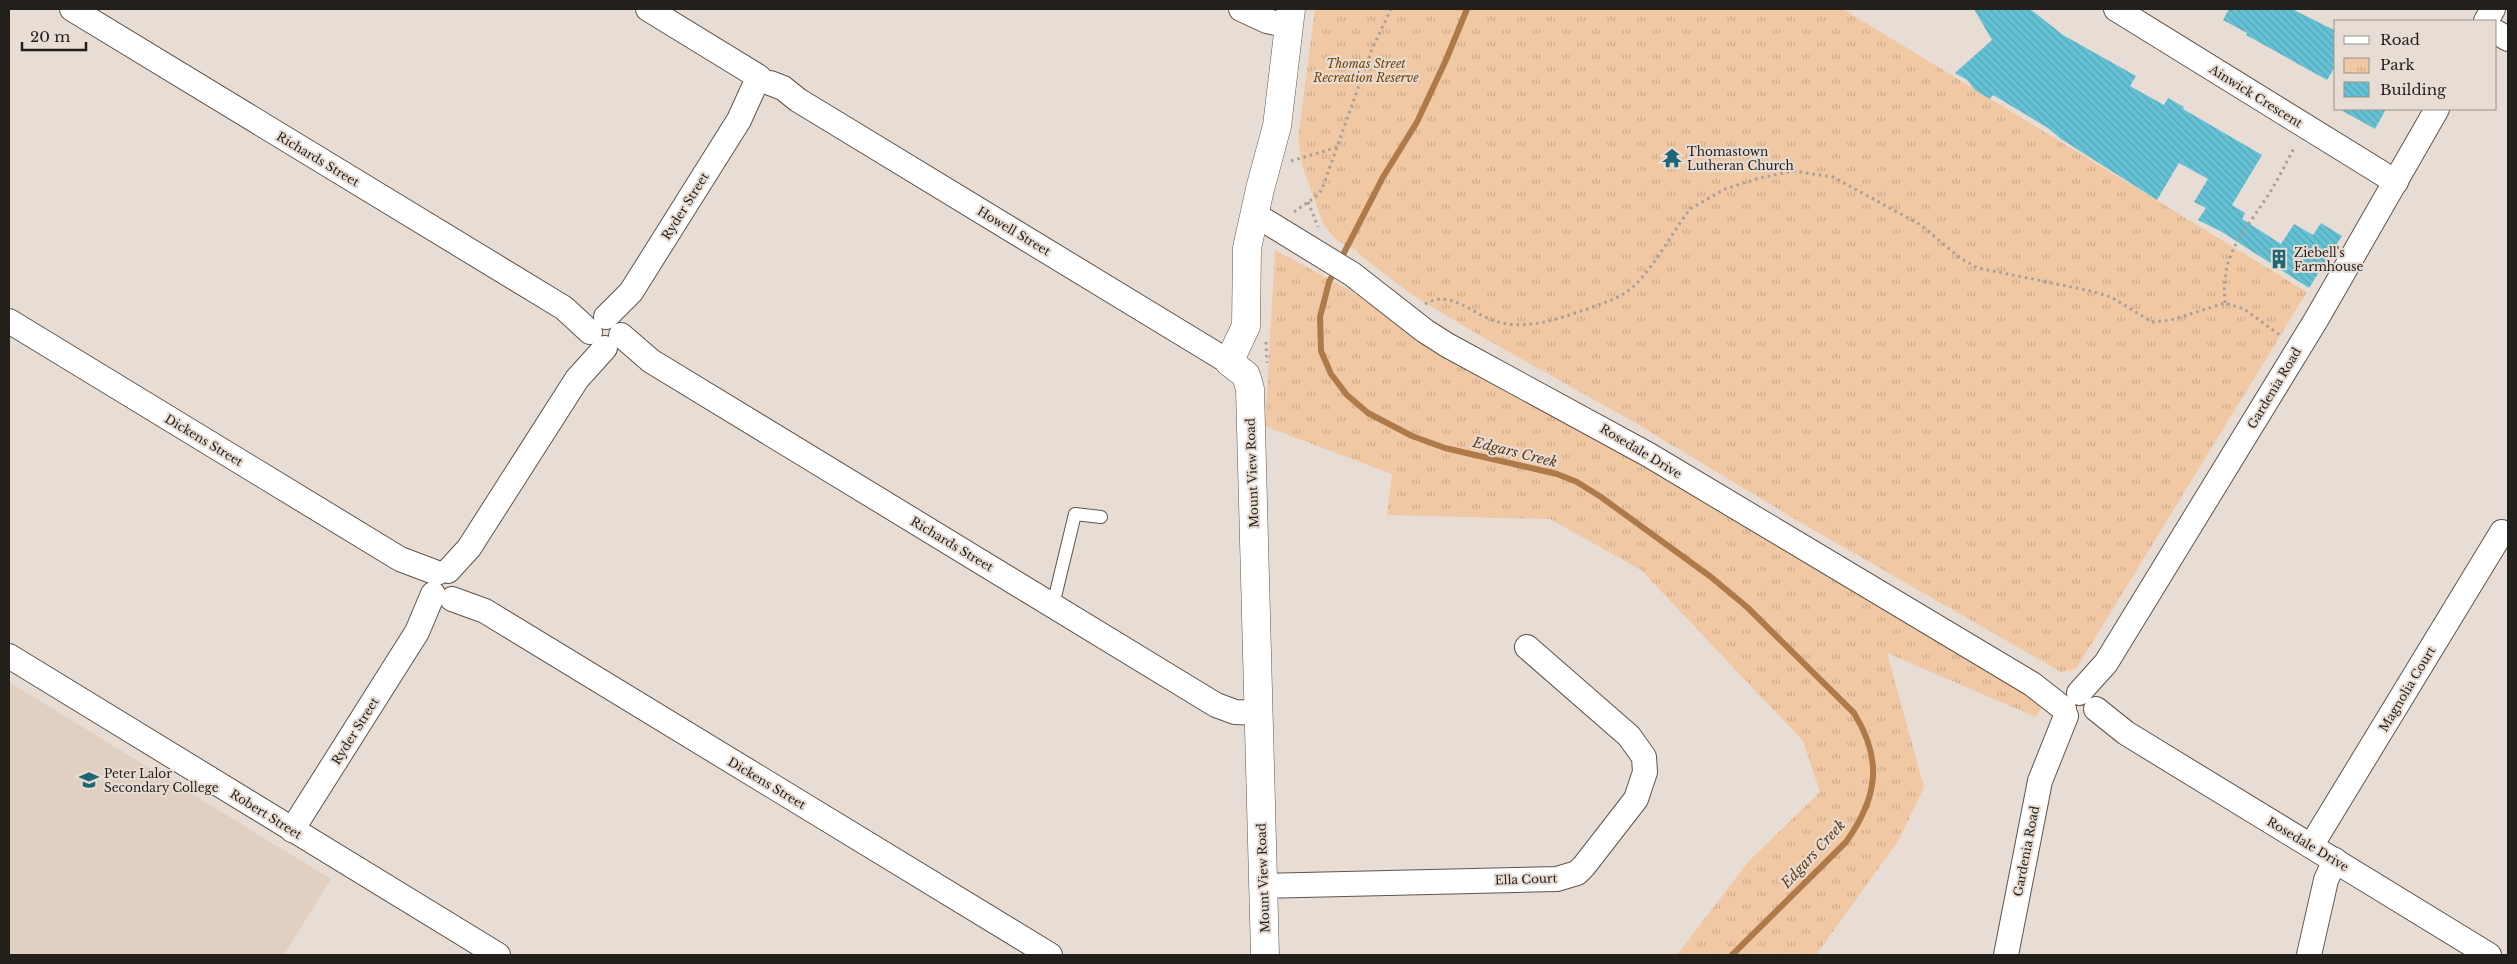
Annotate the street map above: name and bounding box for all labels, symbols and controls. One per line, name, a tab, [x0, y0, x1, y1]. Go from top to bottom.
scale bar	[22, 20, 86, 52]
legend	[2334, 20, 2497, 110]
text: 20 m	[30, 27, 70, 46]
text: Road	[2380, 30, 2420, 49]
text: Park	[2380, 55, 2416, 74]
park label: Thomas Street Recreation Reserve	[1312, 56, 1419, 85]
street label: Ainwick Crescent	[2206, 61, 2306, 131]
text: Building	[2380, 80, 2447, 99]
street label: Richards Street	[274, 128, 362, 190]
place label: Thomastown Lutheran Church	[1687, 144, 1794, 173]
temple icon: Thomastown Lutheran Church	[1661, 147, 1683, 169]
street label: Ryder Street	[658, 169, 712, 242]
street label: Howell Street	[975, 203, 1054, 259]
place label: Ziebell's Farmhouse	[2294, 245, 2363, 274]
building icon: Ziebell's Farmhouse	[2268, 248, 2290, 270]
street label: Gardenia Road	[2244, 345, 2304, 431]
street label: Dickens Street	[162, 411, 246, 469]
street label: Mount View Road	[1243, 418, 1261, 528]
street label: Rosedale Drive	[1597, 421, 1685, 481]
water label: Edgars Creek	[1470, 433, 1559, 471]
street label: Richards Street	[908, 513, 996, 575]
street label: Magnolia Court	[2376, 643, 2439, 734]
street label: Ryder Street	[328, 694, 382, 767]
street label: Dickens Street	[725, 754, 809, 812]
place label: Peter Lalor Secondary College	[104, 766, 219, 795]
school or university icon: Peter Lalor Secondary College	[78, 769, 100, 791]
street label: Robert Street	[227, 786, 305, 842]
street label: Gardenia Road	[2010, 804, 2042, 898]
street label: Rosedale Drive	[2264, 814, 2352, 874]
water label: Edgars Creek	[1776, 816, 1849, 892]
street label: Mount View Road	[1254, 823, 1272, 933]
street label: Ella Court	[1495, 870, 1558, 888]

